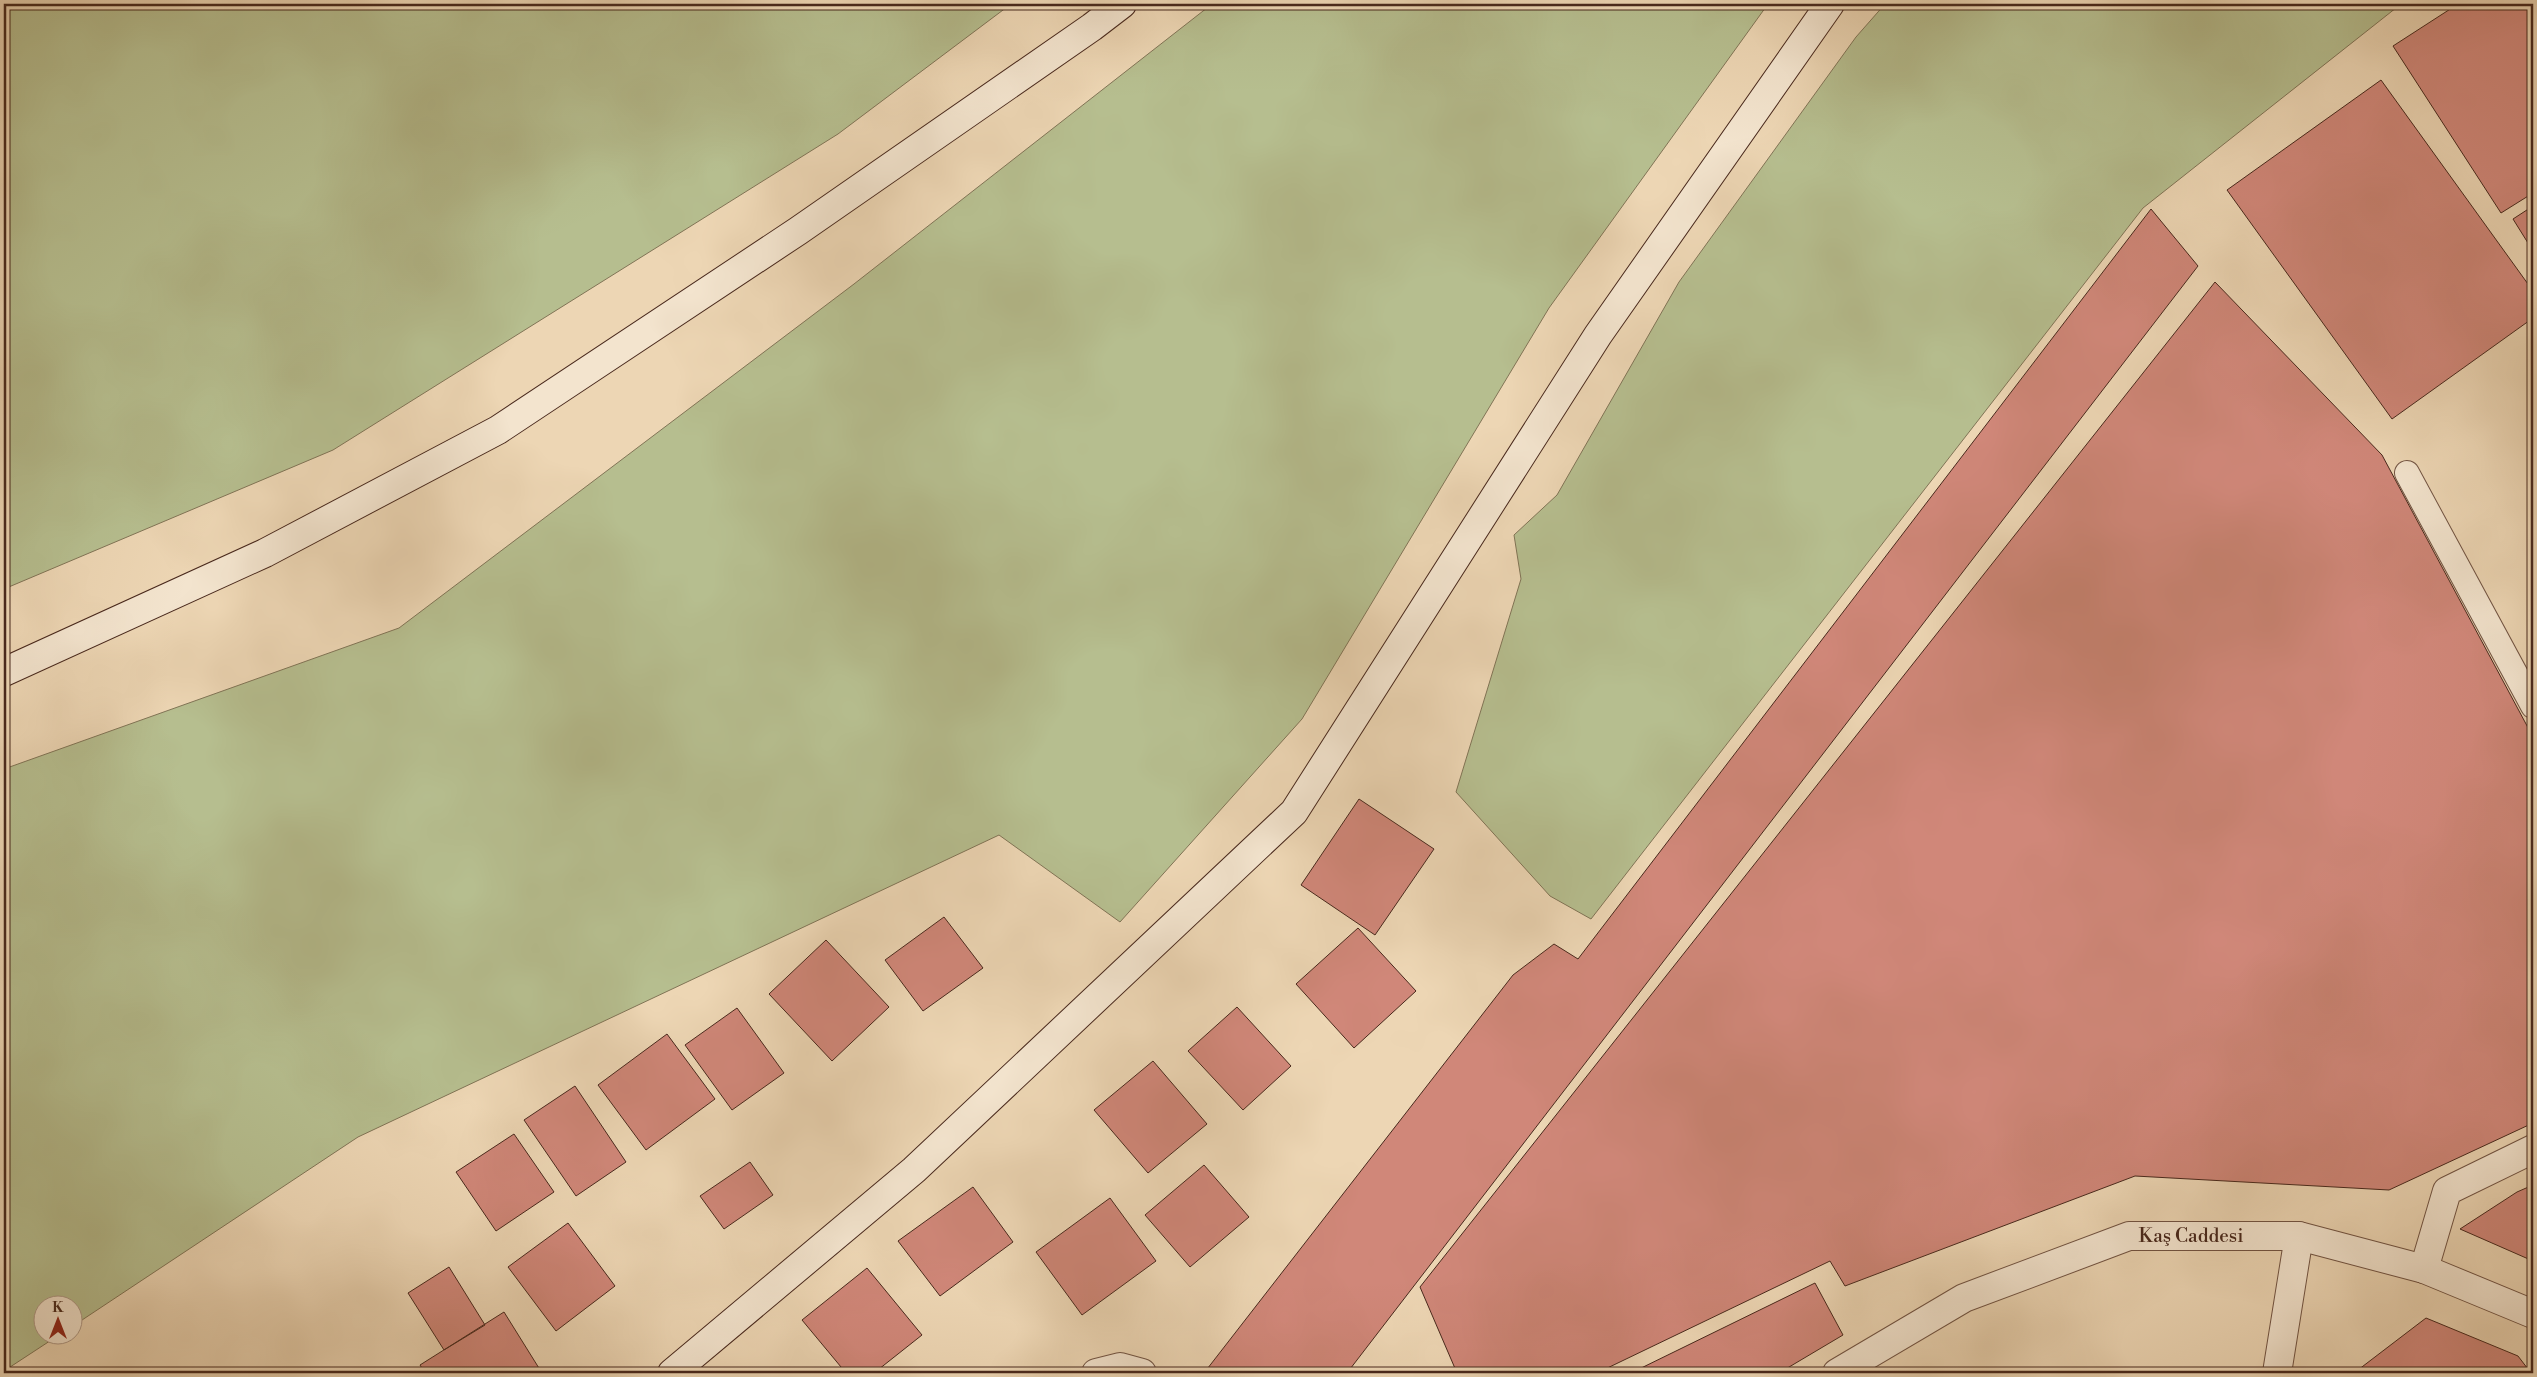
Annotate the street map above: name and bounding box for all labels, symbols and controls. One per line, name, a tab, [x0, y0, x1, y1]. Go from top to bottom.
street label: Kaş Caddesi	[2139, 1224, 2243, 1248]
north arrow	[32, 1294, 82, 1344]
text: K	[52, 1299, 64, 1317]

